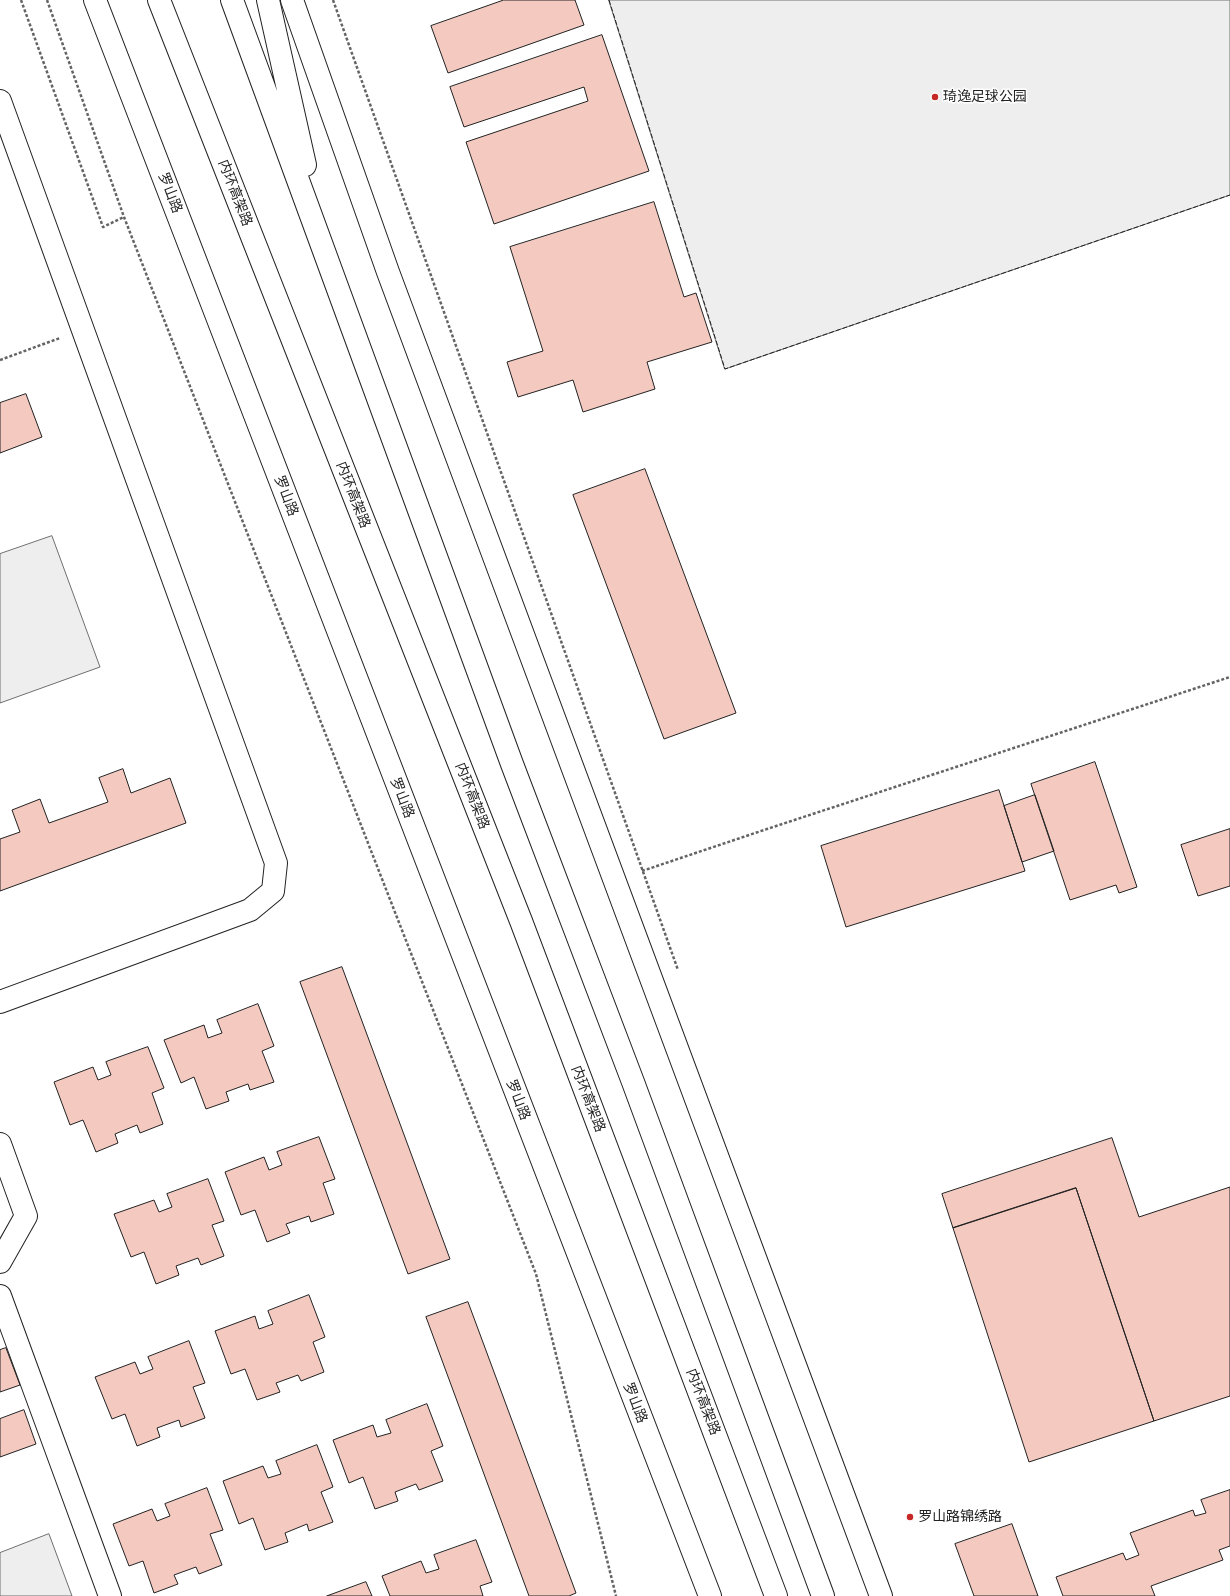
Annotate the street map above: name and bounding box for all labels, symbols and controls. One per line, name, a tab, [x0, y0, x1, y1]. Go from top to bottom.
place label: 琦逸足球公园	[943, 89, 1027, 105]
marker: 琦逸足球公园	[930, 92, 940, 102]
street label: 内环高架路	[215, 157, 255, 229]
street label: 罗山路	[155, 170, 185, 216]
street label: 内环高架路	[333, 459, 373, 531]
street label: 罗山路	[271, 473, 301, 519]
street label: 内环高架路	[452, 760, 492, 832]
street label: 罗山路	[387, 775, 417, 821]
street label: 内环高架路	[568, 1063, 608, 1135]
street label: 罗山路	[503, 1077, 533, 1123]
street label: 内环高架路	[683, 1366, 723, 1438]
street label: 罗山路	[620, 1380, 650, 1426]
place label: 罗山路锦绣路	[918, 1509, 1002, 1525]
marker: 罗山路锦绣路	[905, 1512, 915, 1522]

